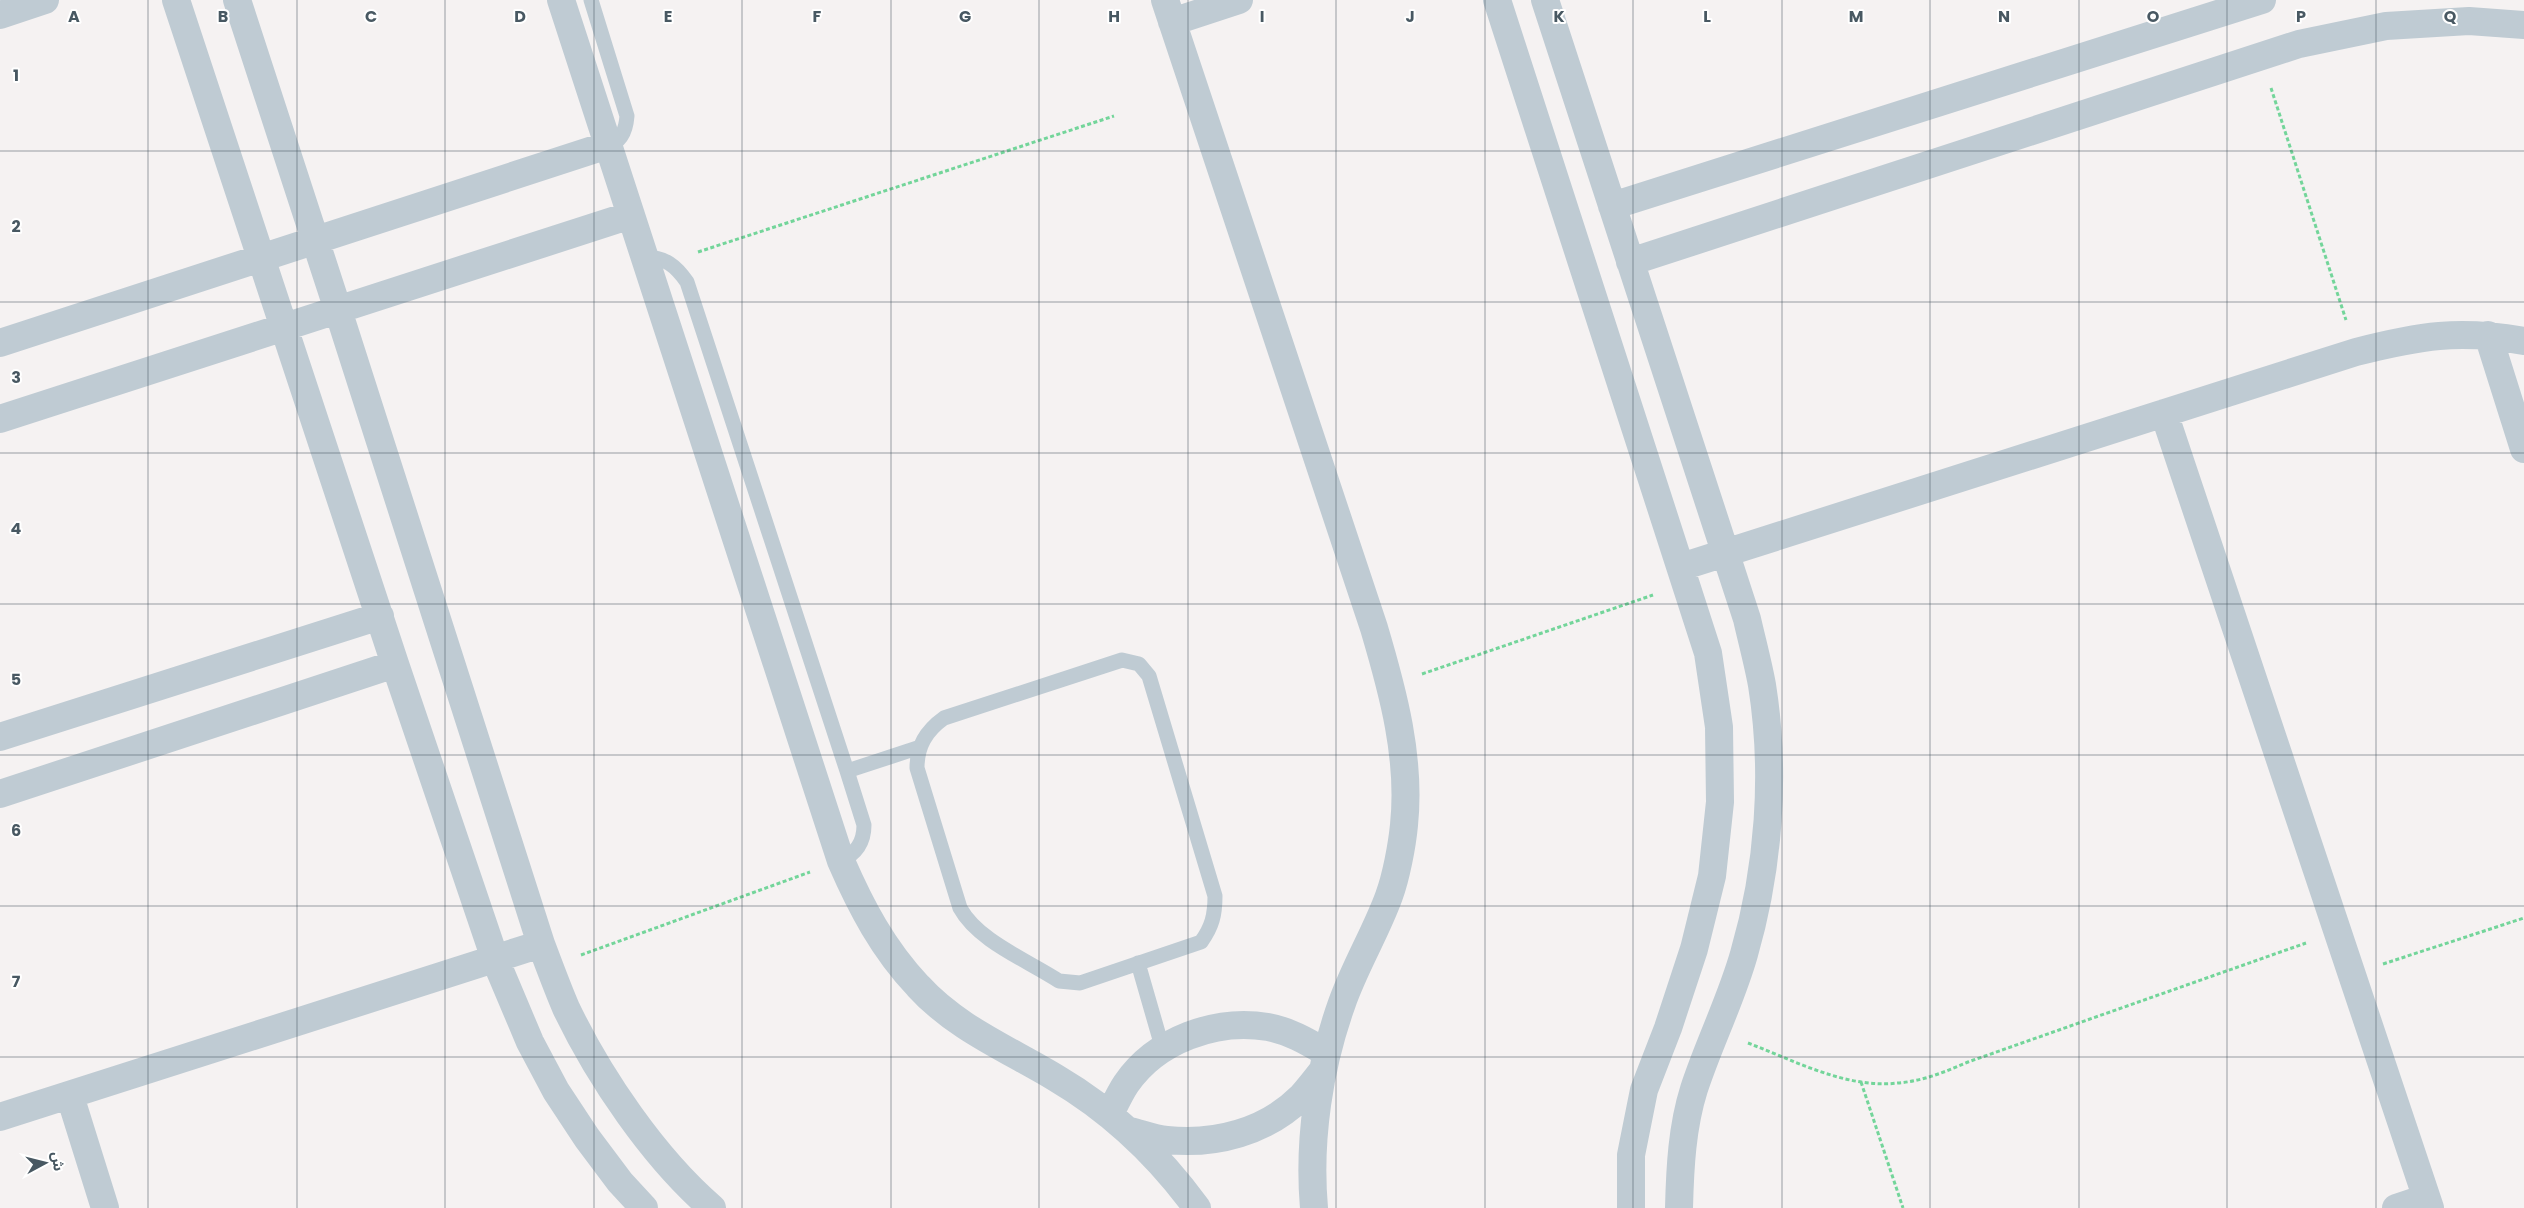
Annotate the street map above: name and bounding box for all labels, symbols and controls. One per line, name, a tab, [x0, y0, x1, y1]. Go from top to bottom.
text: A	[68, 5, 80, 28]
text: B	[218, 5, 228, 28]
text: C	[365, 5, 377, 28]
text: D	[514, 5, 526, 28]
text: E	[664, 5, 672, 28]
text: F	[813, 5, 822, 28]
text: G	[959, 5, 971, 28]
text: H	[1108, 5, 1120, 28]
text: I	[1260, 5, 1264, 28]
text: J	[1405, 5, 1415, 28]
text: K	[1553, 5, 1565, 28]
text: L	[1703, 5, 1711, 28]
text: M	[1849, 5, 1863, 28]
text: N	[1998, 5, 2010, 28]
text: O	[2147, 5, 2160, 28]
text: P	[2296, 5, 2306, 28]
text: Q	[2444, 5, 2457, 28]
text: 1	[13, 64, 19, 87]
text: 2	[11, 215, 21, 238]
text: 3	[11, 366, 21, 389]
text: 4	[11, 517, 22, 540]
text: 5	[11, 668, 21, 691]
text: 6	[11, 819, 21, 842]
text: 7	[12, 970, 21, 993]
north arrow	[20, 1138, 70, 1188]
text: ش	[47, 1151, 69, 1172]

